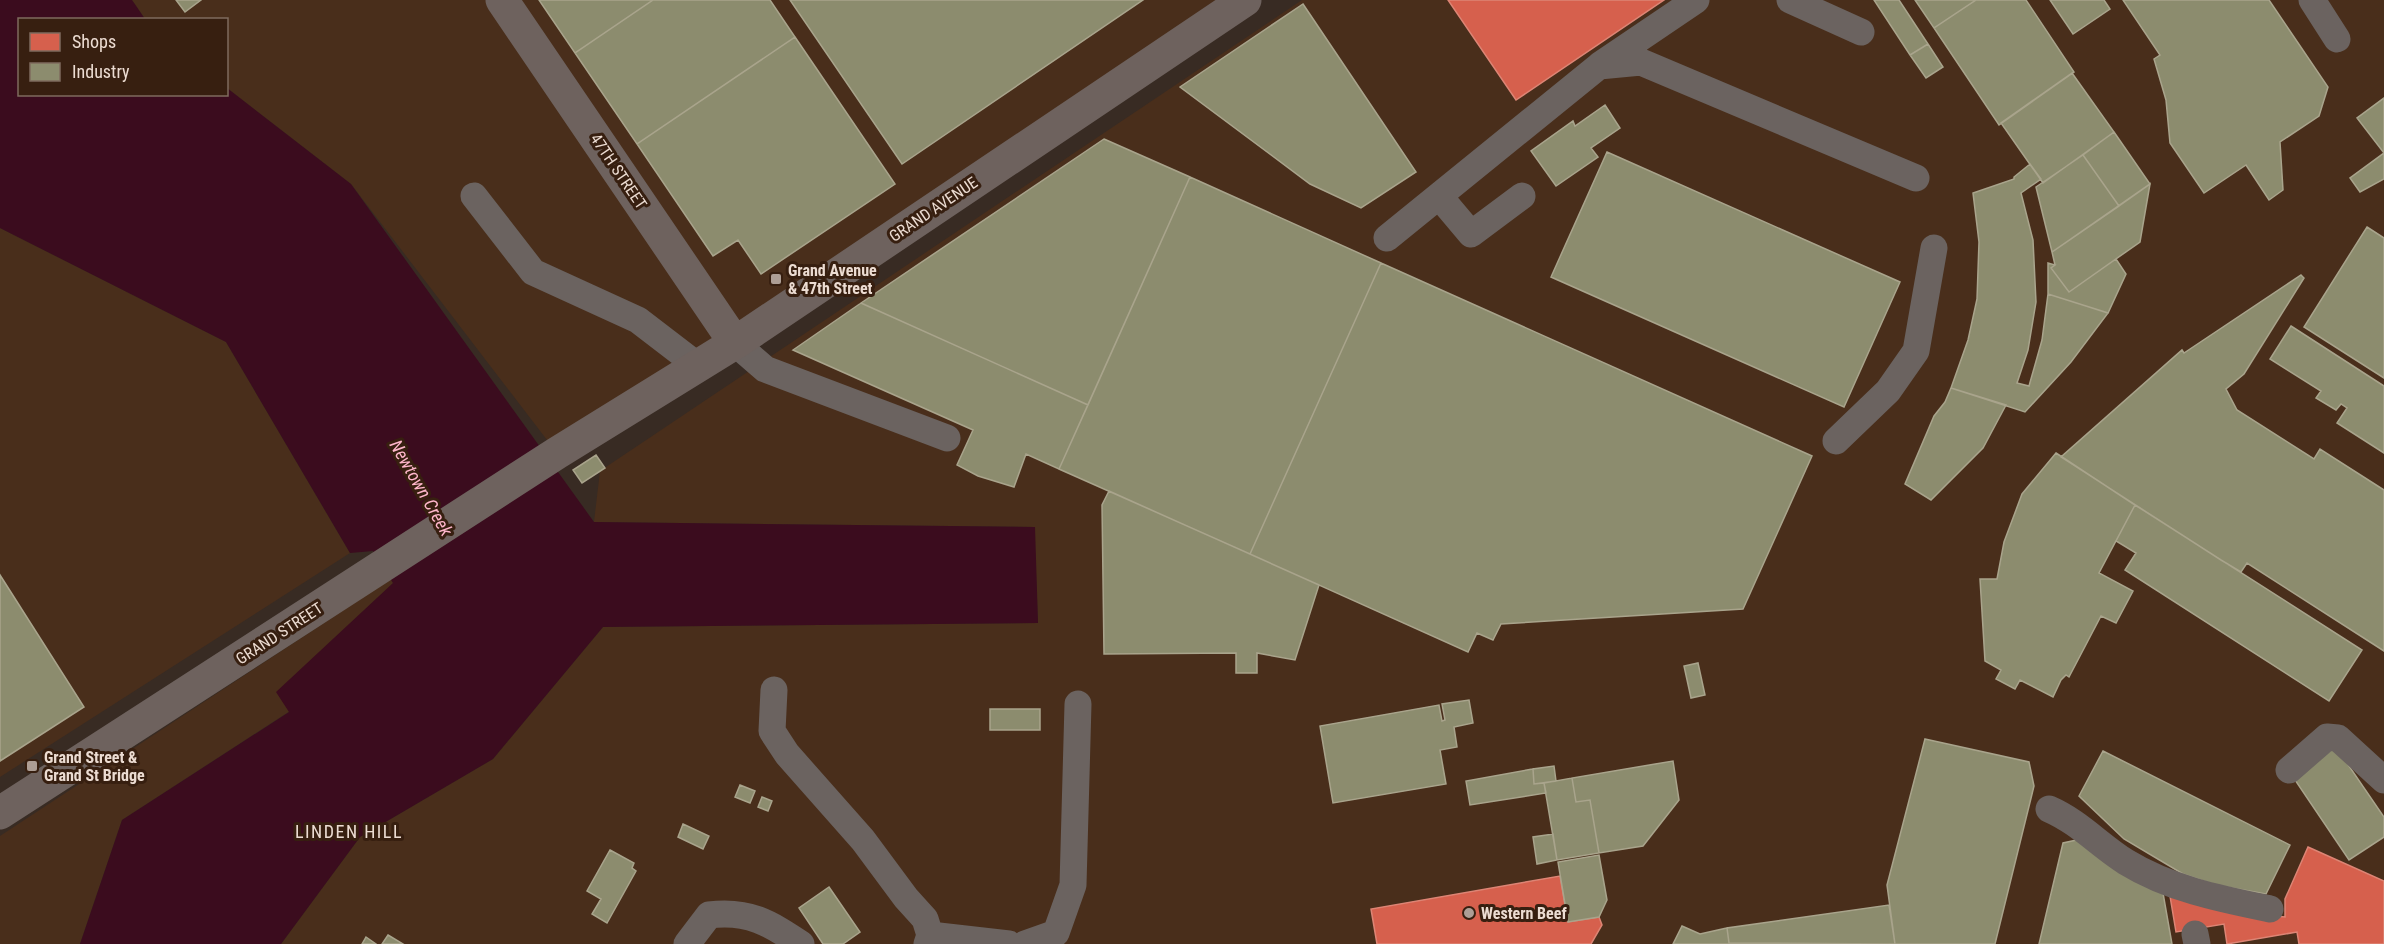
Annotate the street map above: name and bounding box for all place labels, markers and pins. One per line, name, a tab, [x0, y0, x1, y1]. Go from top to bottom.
place label: Grand Avenue & 47th Street	[788, 261, 877, 298]
marker: Grand Avenue & 47th Street	[769, 272, 783, 286]
place label: Grand Street & Grand St Bridge	[44, 748, 145, 785]
marker: Grand Street & Grand St Bridge	[25, 759, 39, 773]
place label: Western Beef	[1481, 904, 1567, 923]
marker: Western Beef	[1462, 906, 1476, 920]

